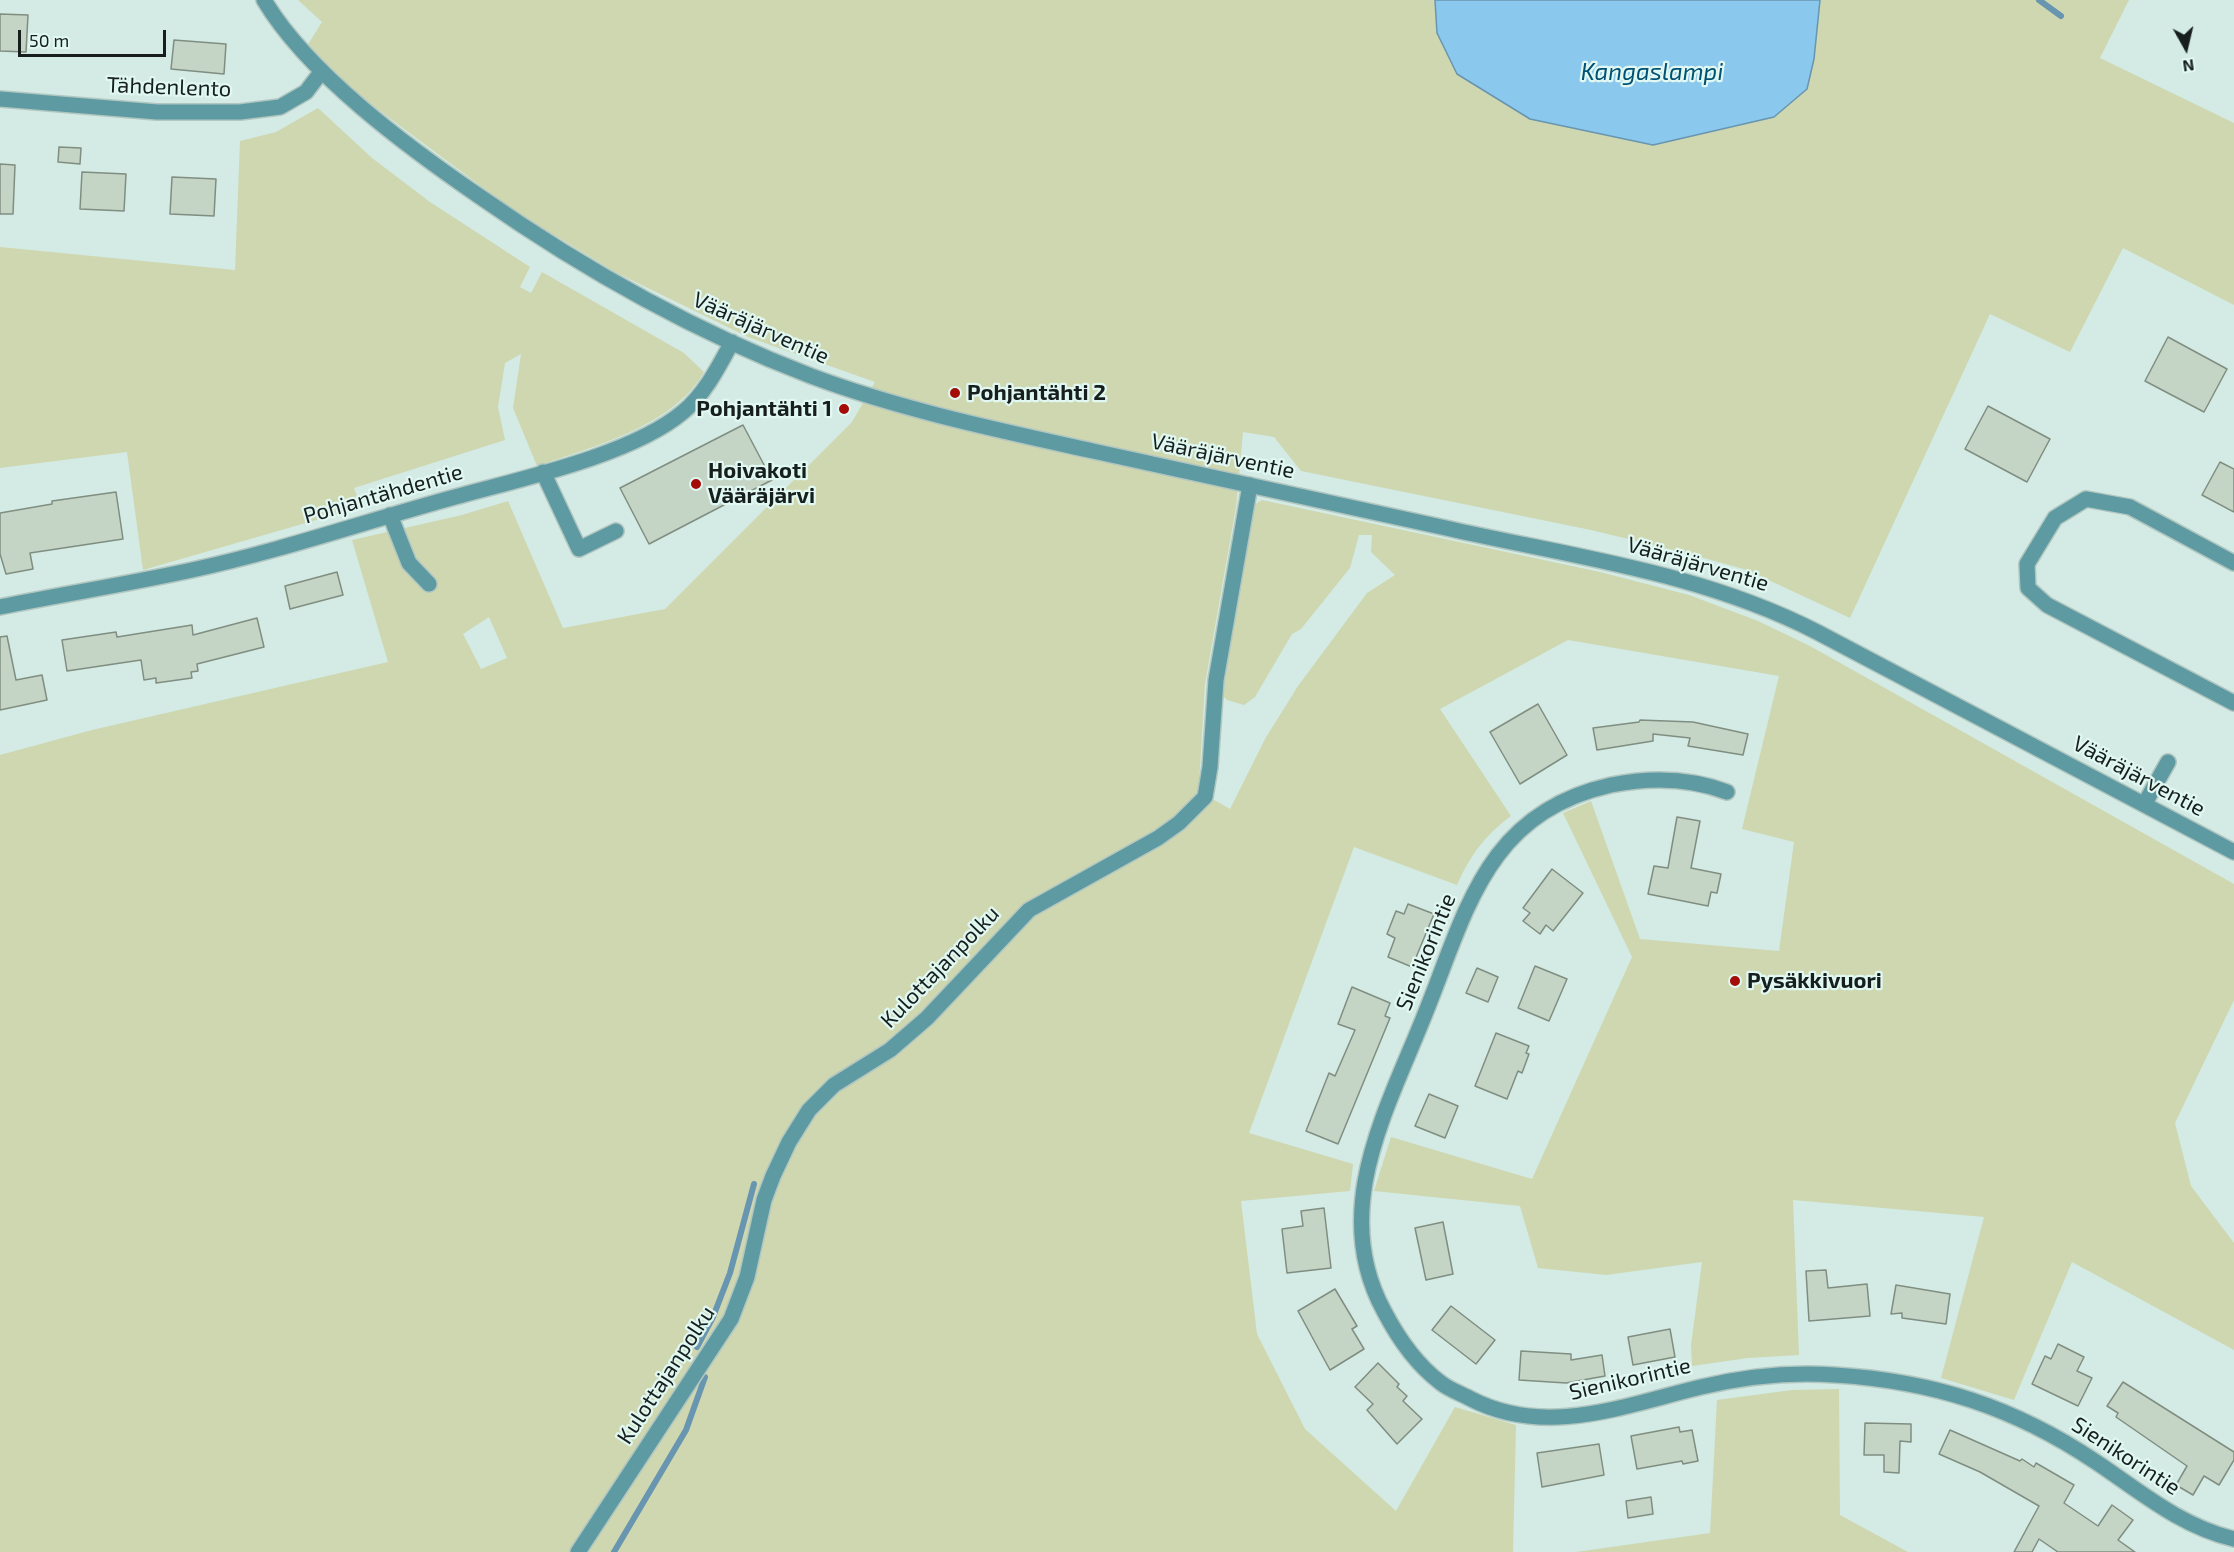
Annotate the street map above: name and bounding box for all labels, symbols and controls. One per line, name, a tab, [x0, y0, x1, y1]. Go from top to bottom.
scale bar	[21, 18, 170, 56]
north arrow	[2156, 18, 2216, 78]
text: 50 m	[29, 29, 69, 51]
text: N	[2182, 56, 2196, 77]
water label: Kangaslampi	[1581, 58, 1723, 86]
street label: Tähdenlento	[106, 72, 232, 102]
street label: Vääräjärventie	[689, 286, 833, 370]
place label: Pohjantähti 2	[967, 380, 1106, 406]
marker: Pohjantähti 2	[948, 386, 962, 400]
place label: Pohjantähti 1	[696, 396, 832, 422]
marker: Pohjantähti 1	[837, 402, 851, 416]
street label: Vääräjärventie	[1149, 428, 1297, 484]
place label: Hoivakoti Vääräjärvi	[708, 458, 815, 510]
street label: Pohjantähdentie	[300, 459, 466, 529]
marker: Hoivakoti Vääräjärvi	[689, 477, 703, 491]
street label: Vääräjärventie	[1624, 531, 1772, 597]
street label: Vääräjärventie	[2068, 730, 2210, 822]
street label: Sienikorintie	[1391, 890, 1461, 1014]
street label: Kulottajanpolku	[875, 901, 1005, 1033]
place label: Pysäkkivuori	[1747, 968, 1882, 994]
marker: Pysäkkivuori	[1728, 974, 1742, 988]
street label: Kulottajanpolku	[612, 1301, 720, 1449]
street label: Sienikorintie	[1567, 1352, 1693, 1406]
street label: Sienikorintie	[2067, 1411, 2185, 1501]

